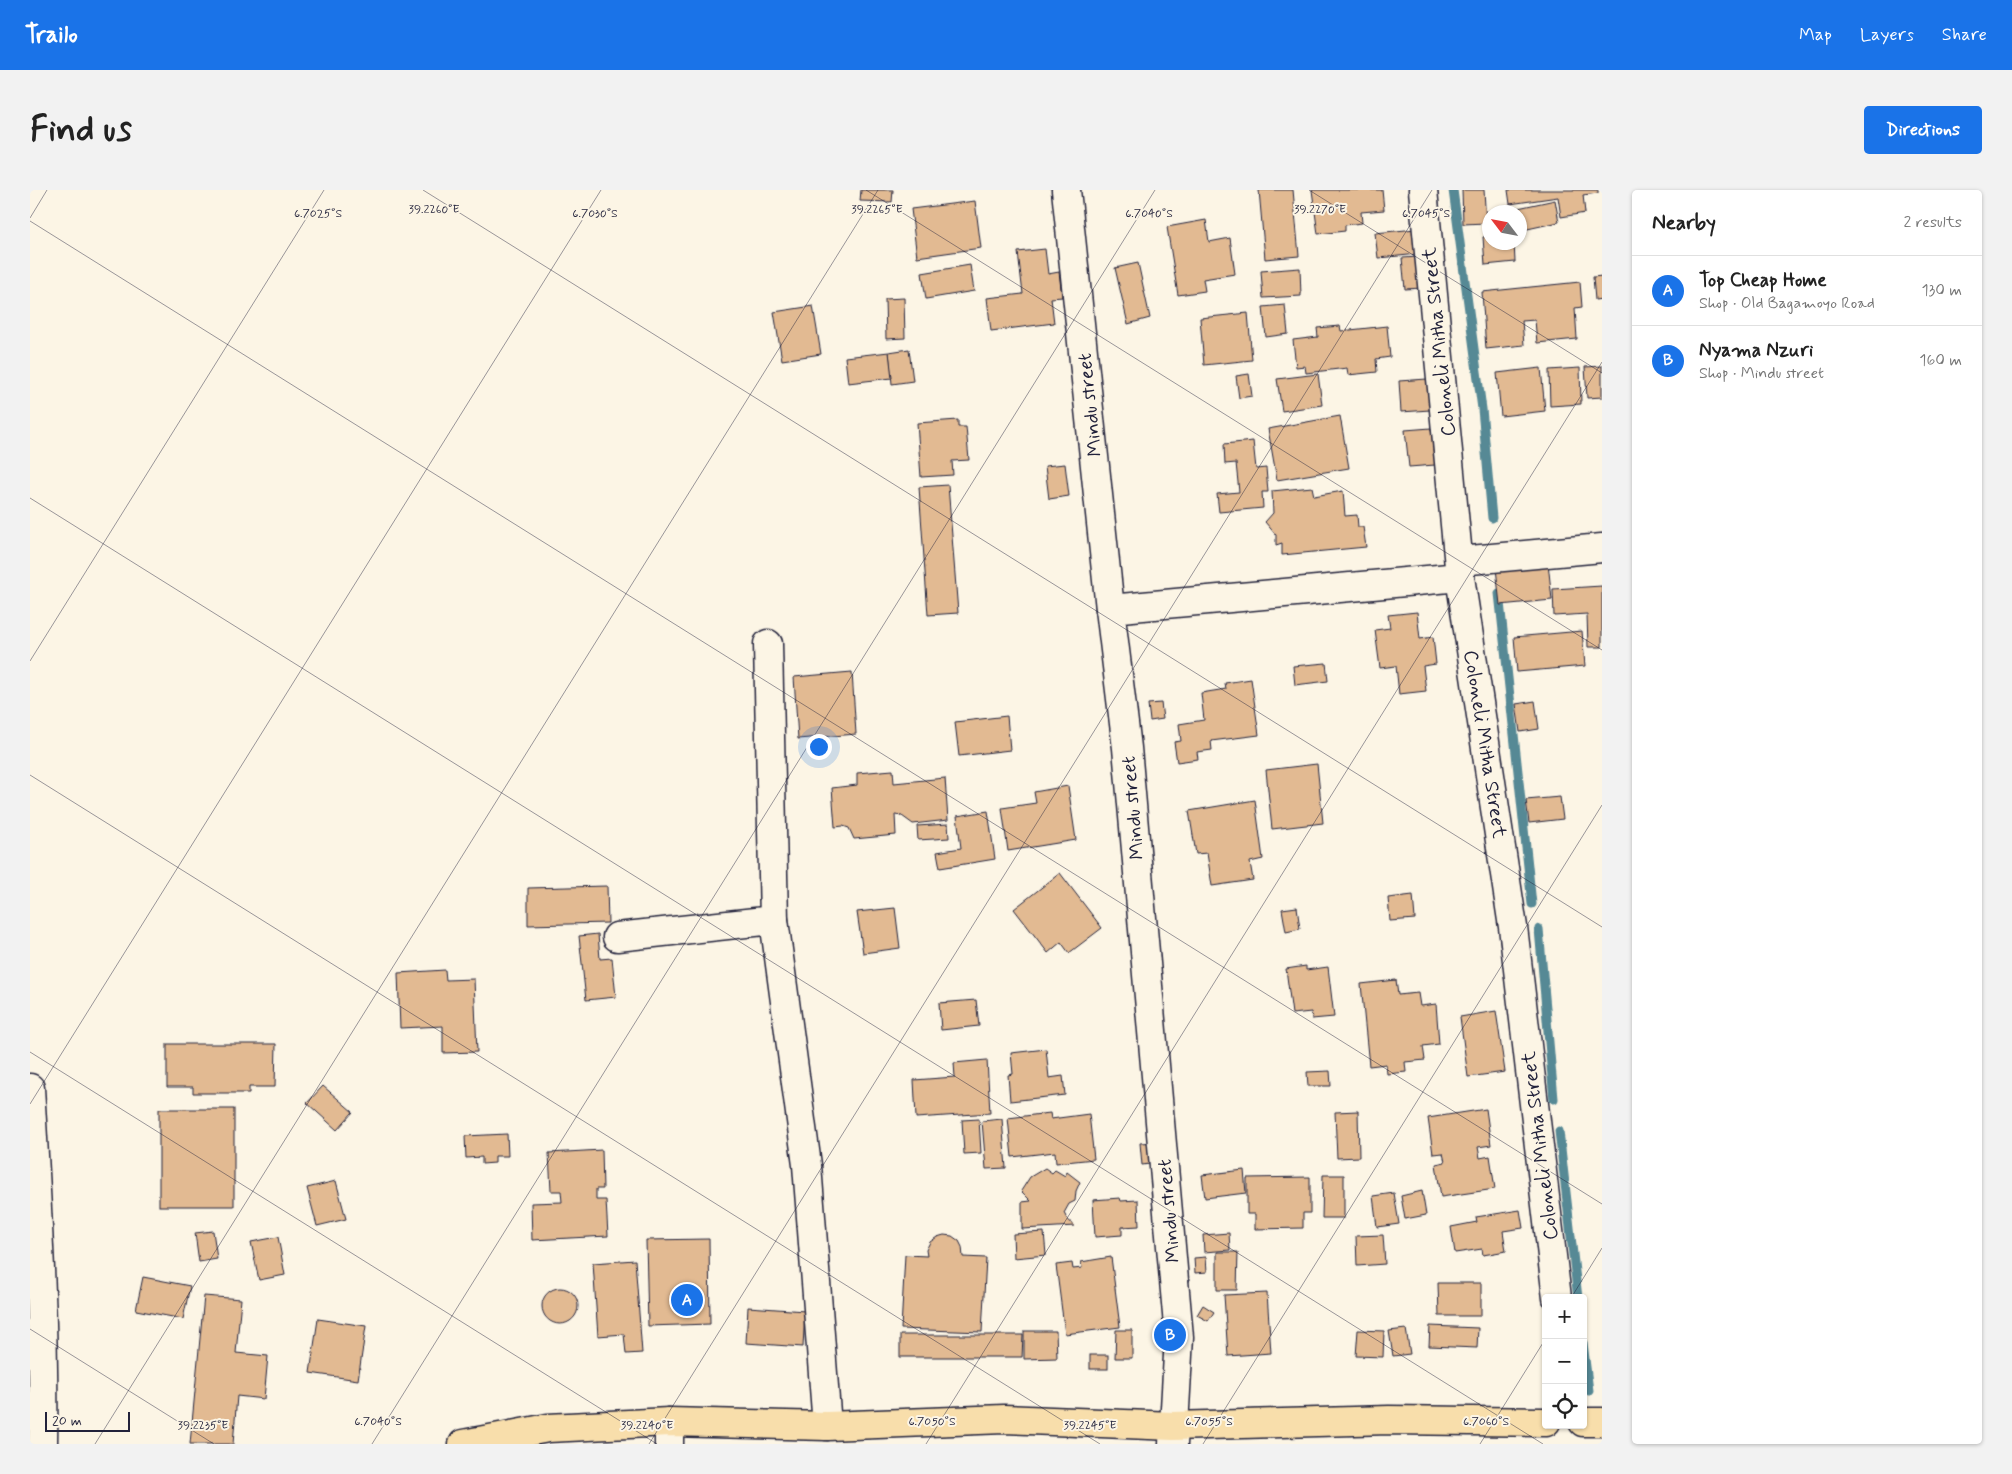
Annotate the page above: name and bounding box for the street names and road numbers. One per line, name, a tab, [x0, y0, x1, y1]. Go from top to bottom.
street label: Coloneli Mitha Street	[1416, 246, 1463, 438]
street label: Mindu street	[1072, 352, 1109, 458]
street label: Coloneli Mitha Street	[1456, 648, 1513, 840]
street label: Mindu street	[1116, 755, 1151, 861]
street label: Coloneli Mitha Street	[1515, 1050, 1565, 1242]
street label: Mindu street	[1152, 1158, 1187, 1264]

